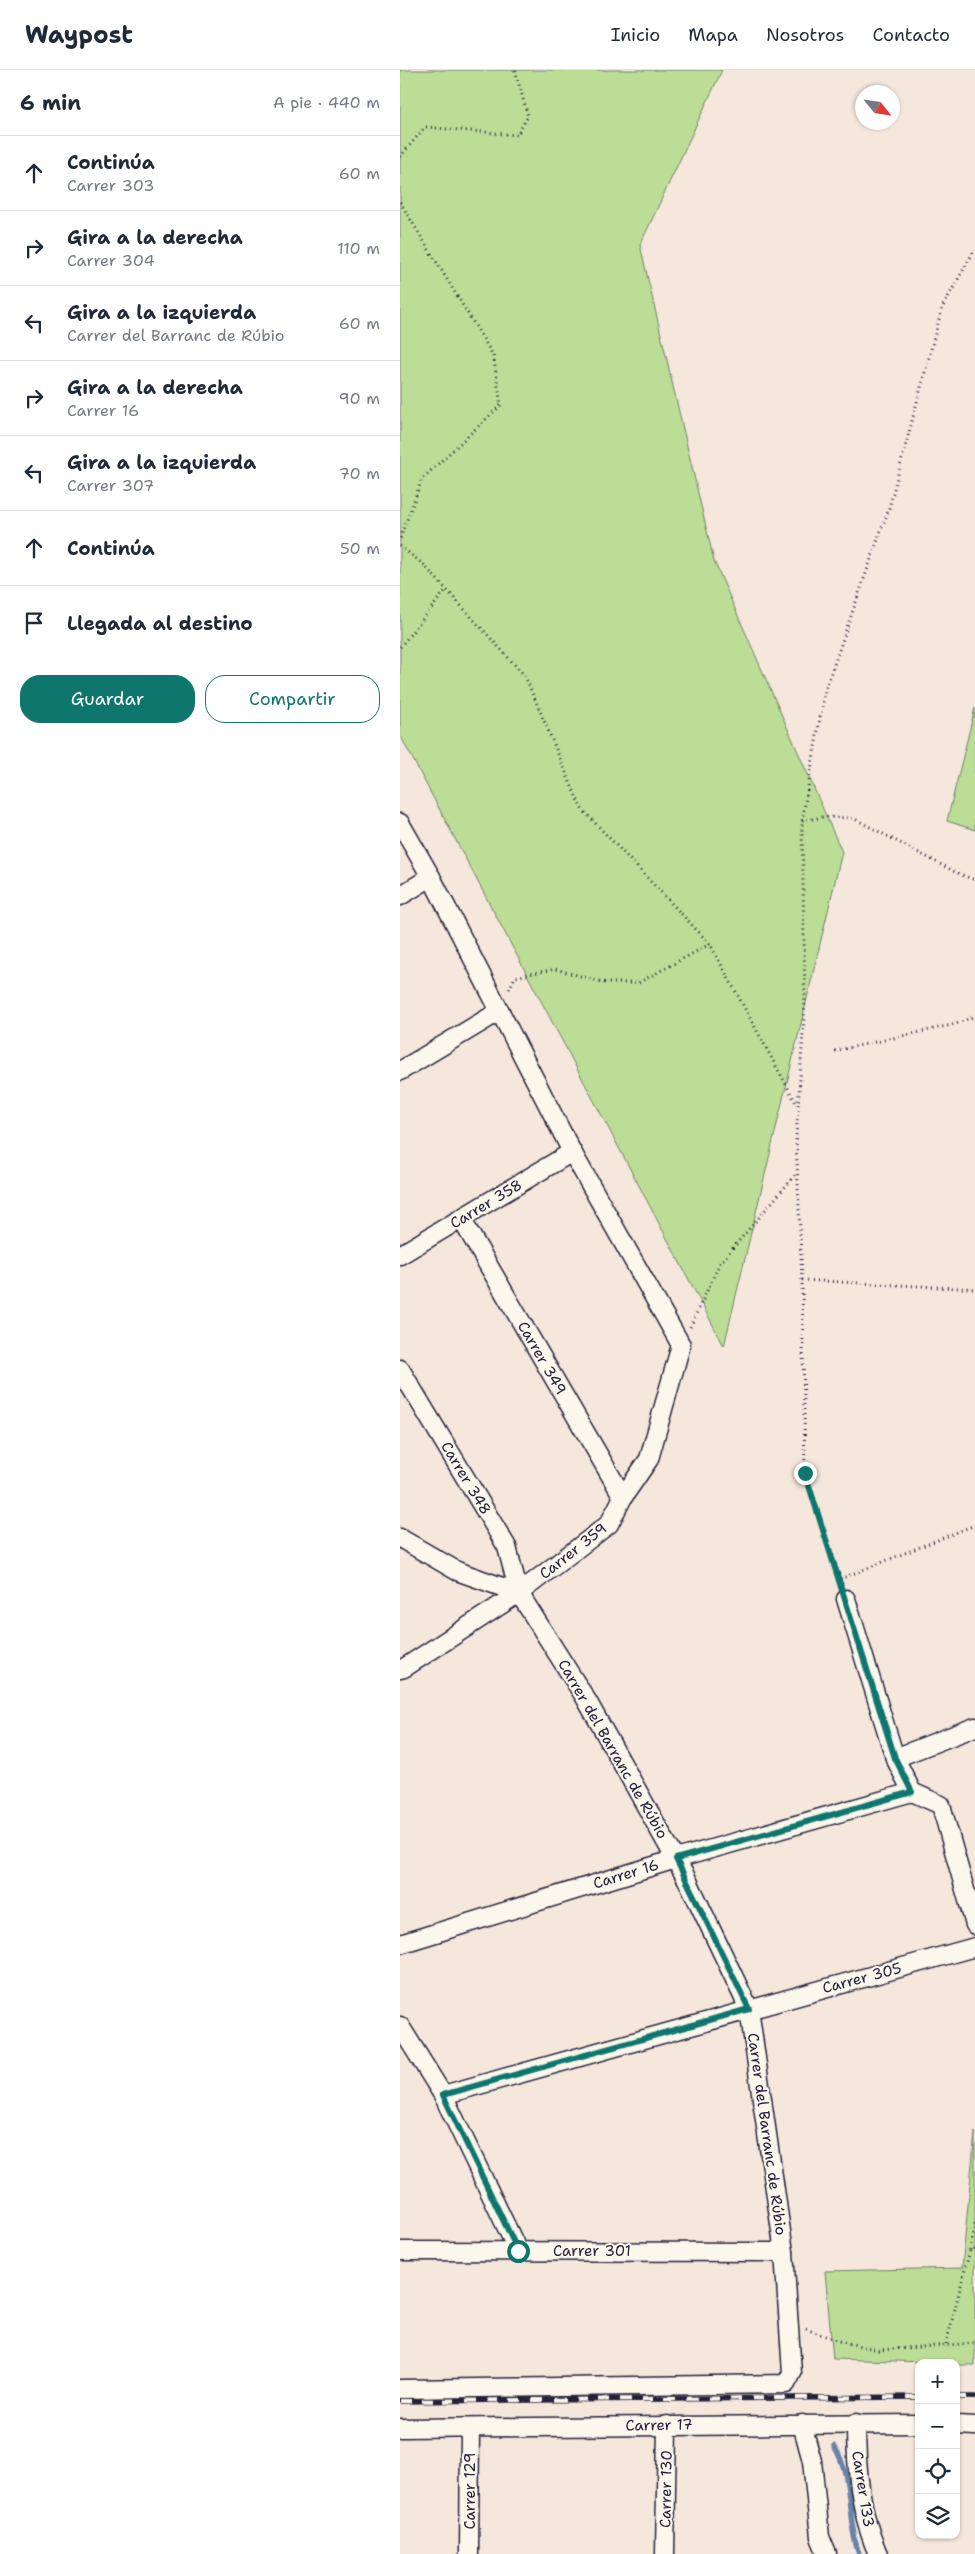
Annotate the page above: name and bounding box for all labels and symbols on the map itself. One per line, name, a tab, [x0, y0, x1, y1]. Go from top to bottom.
north arrow	[855, 85, 900, 130]
street label: Carrer 358	[446, 1175, 526, 1233]
street label: Carrer 349	[513, 1318, 571, 1398]
street label: Carrer 348	[436, 1438, 496, 1518]
route end	[794, 1462, 817, 1485]
street label: Carrer 359	[535, 1518, 611, 1584]
street label: Carrer del Barranc de Rúbio	[553, 1656, 673, 1842]
street label: Carrer 16	[591, 1855, 661, 1893]
street label: Carrer 305	[820, 1958, 904, 1998]
street label: Carrer del Barranc de Rúbio	[743, 2032, 791, 2236]
route start	[507, 2240, 530, 2263]
street label: Carrer 301	[553, 2241, 631, 2261]
street label: Carrer 17	[625, 2414, 693, 2436]
street label: Carrer 133	[847, 2449, 879, 2529]
street label: Carrer 130	[655, 2450, 677, 2528]
street label: Carrer 129	[460, 2452, 480, 2530]

